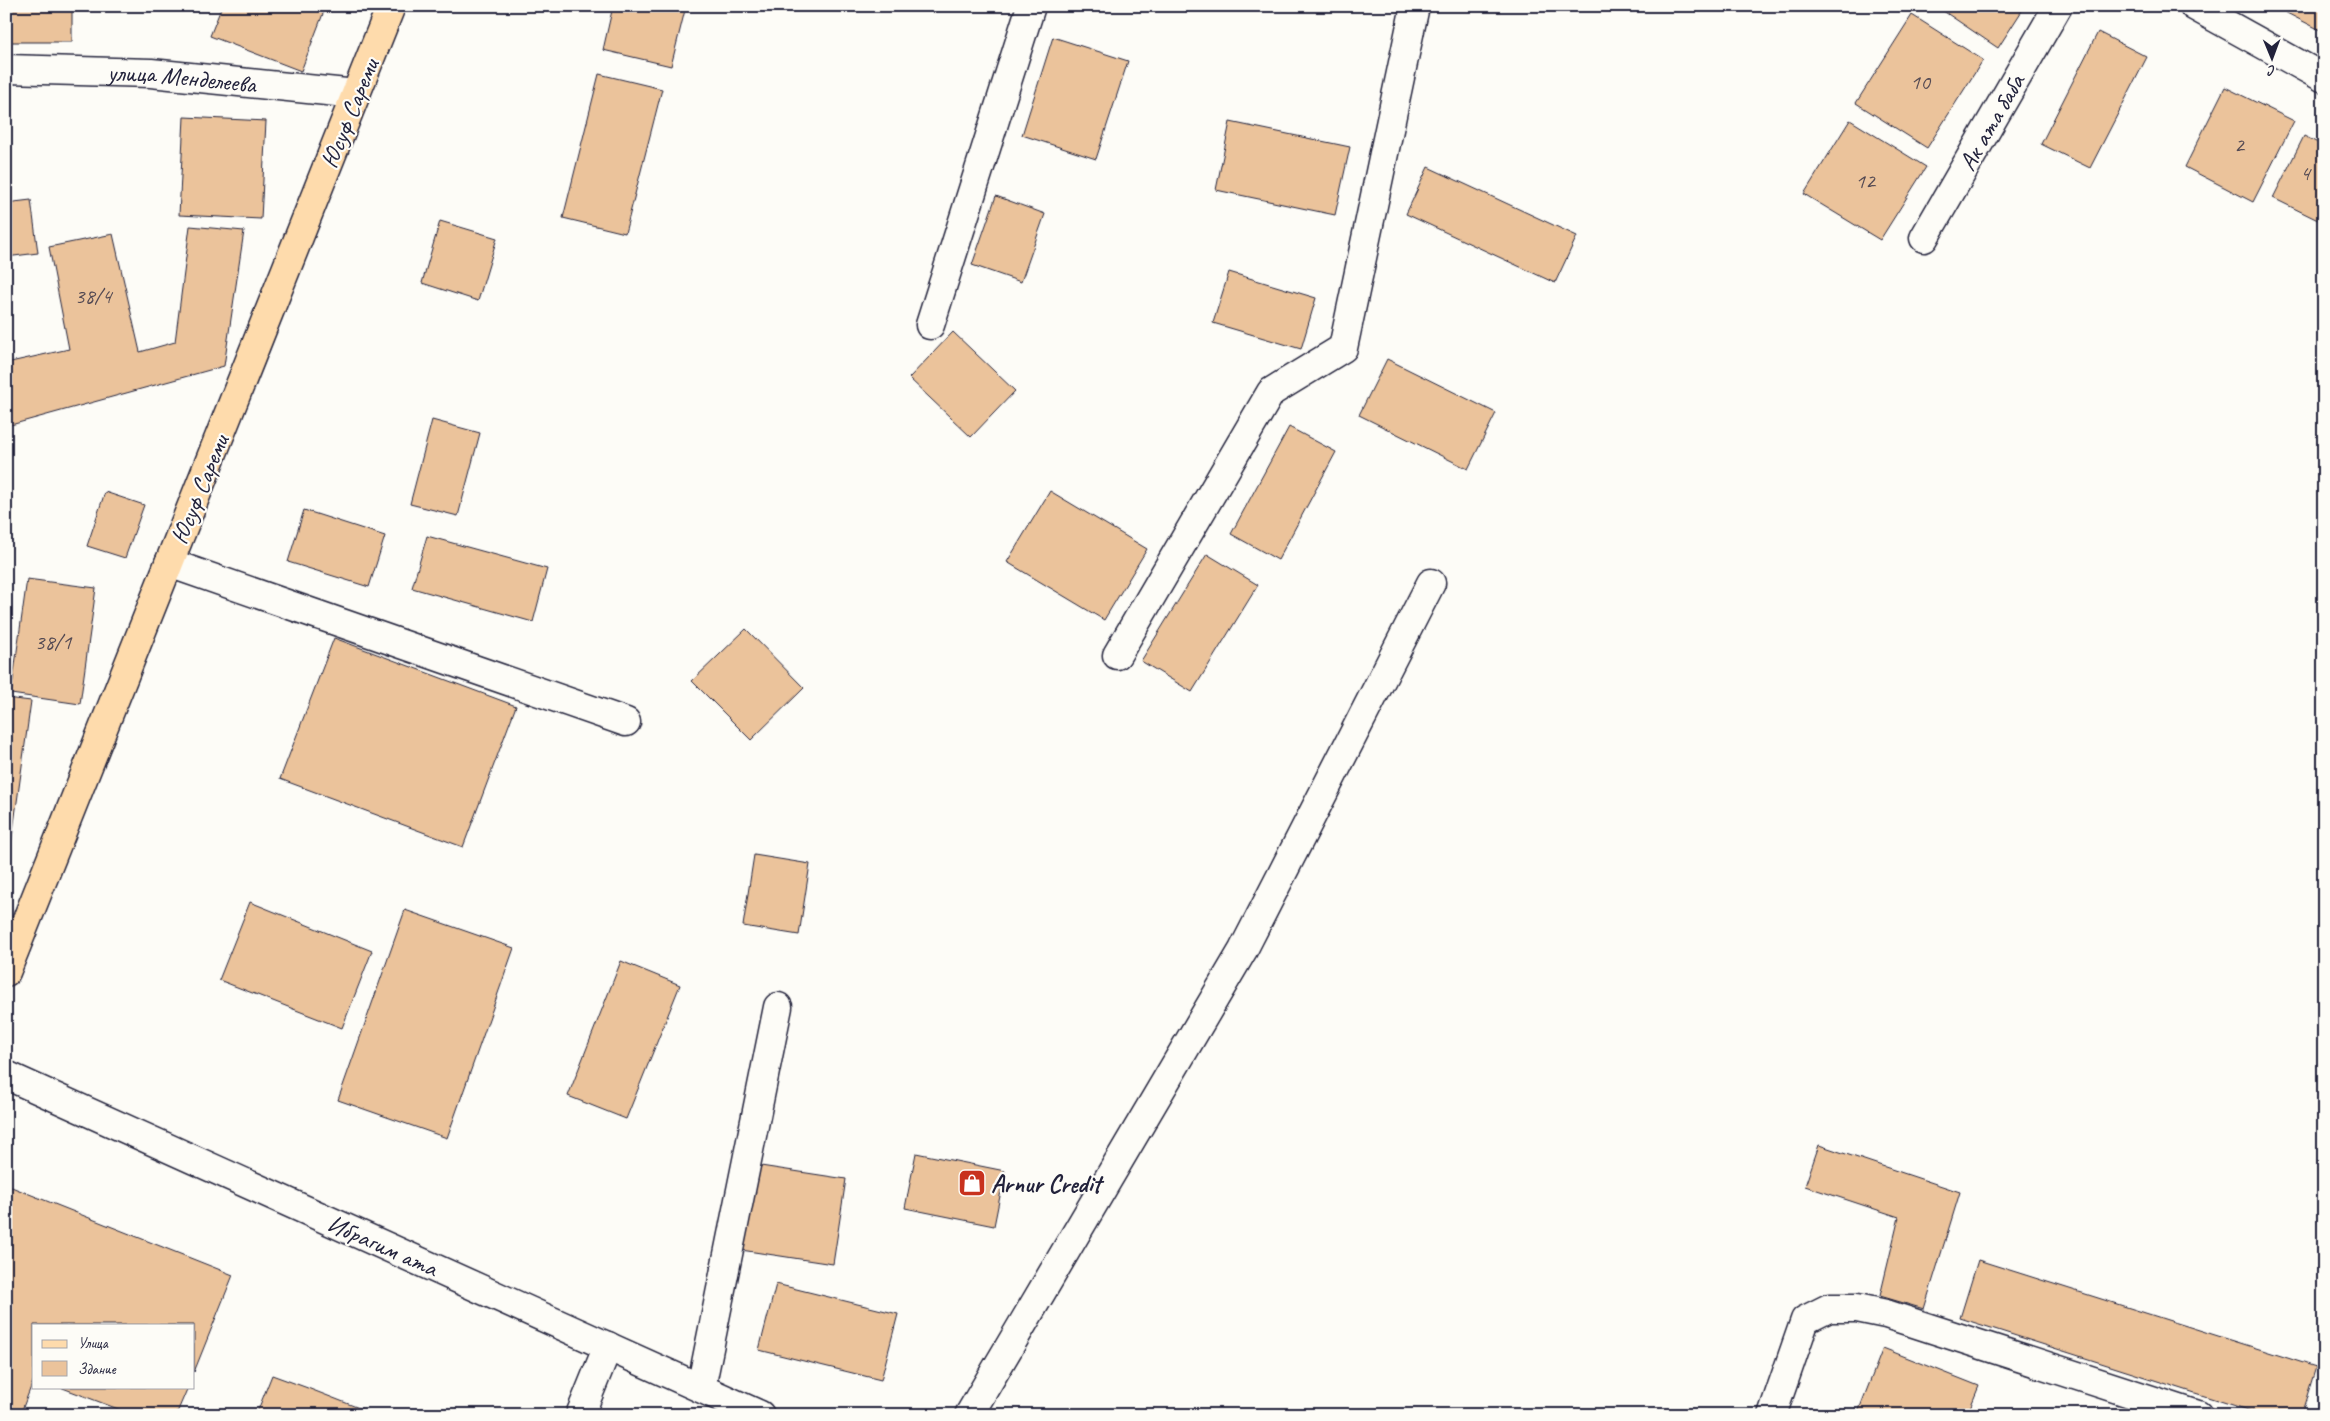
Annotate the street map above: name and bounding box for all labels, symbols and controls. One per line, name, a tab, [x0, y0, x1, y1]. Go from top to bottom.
north arrow	[2248, 32, 2298, 82]
street label: Юсуф Сареми	[314, 52, 387, 173]
street label: улица Менделеева	[105, 57, 259, 101]
text: С	[2267, 62, 2276, 79]
street label: Ак ата баба	[1952, 67, 2033, 176]
house number: 10	[1910, 68, 1932, 96]
house number: 2	[2234, 131, 2246, 159]
house number: 4	[2300, 159, 2312, 187]
house number: 12	[1855, 167, 1877, 195]
house number: 38/4	[75, 282, 114, 310]
street label: Юсуф Сареми	[164, 428, 237, 549]
house number: 38/1	[35, 628, 73, 656]
shop icon: Arnur Credit	[957, 1168, 987, 1198]
place label: Arnur Credit	[991, 1168, 1105, 1200]
street label: Ибрагим ата	[323, 1207, 444, 1285]
legend	[32, 1324, 195, 1388]
text: Улица	[78, 1334, 109, 1353]
text: Здание	[78, 1360, 117, 1379]

